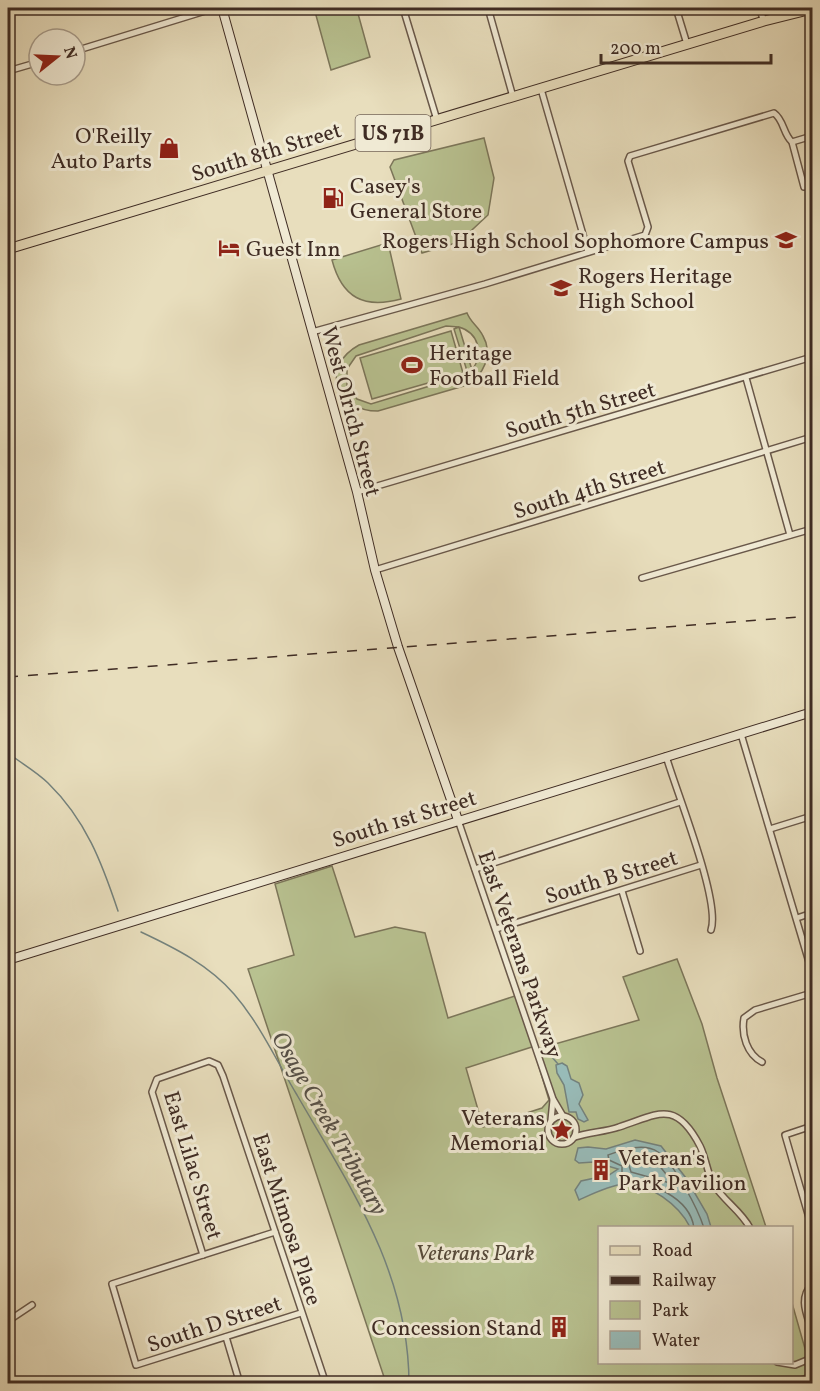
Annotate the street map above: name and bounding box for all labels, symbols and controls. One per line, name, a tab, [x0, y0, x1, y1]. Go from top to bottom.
north arrow	[27, 27, 87, 87]
scale bar	[601, 27, 770, 65]
text: 200 m	[610, 37, 661, 62]
text: N	[57, 44, 82, 62]
road number: US 71B	[356, 115, 430, 151]
street label: South 8th Street	[188, 116, 346, 191]
place label: O'Reilly Auto Parts	[51, 122, 152, 178]
shop icon: O'Reilly Auto Parts	[157, 136, 181, 160]
place label: Casey's General Store	[350, 172, 482, 228]
fuel station icon: Casey's General Store	[321, 186, 345, 210]
place label: Rogers High School Sophomore Campus	[382, 227, 769, 258]
school or university icon: Rogers High School Sophomore Campus	[774, 228, 798, 252]
place label: Guest Inn	[246, 235, 341, 266]
hotel icon: Guest Inn	[217, 236, 241, 260]
place label: Rogers Heritage High School	[578, 262, 732, 318]
school or university icon: Rogers Heritage High School	[549, 276, 573, 300]
street label: West Olrich Street	[312, 323, 387, 501]
place label: Heritage Football Field	[429, 339, 560, 395]
sports icon: Heritage Football Field	[400, 353, 424, 377]
street label: South 5th Street	[502, 375, 660, 448]
street label: South 4th Street	[510, 452, 670, 528]
street label: South 1st Street	[329, 784, 481, 857]
street label: South B Street	[542, 843, 682, 913]
street label: East Veterans Parkway	[469, 847, 569, 1063]
water label: Osage Creek Tributary	[262, 1025, 395, 1223]
street label: East Lilac Street	[154, 1088, 229, 1244]
place label: Veterans Memorial	[450, 1104, 545, 1160]
place icon: Veterans Memorial	[550, 1118, 574, 1142]
street label: East Mimosa Place	[243, 1130, 328, 1310]
place label: Veteran's Park Pavilion	[618, 1144, 747, 1200]
building icon: Veteran's Park Pavilion	[589, 1158, 613, 1182]
legend	[598, 1226, 793, 1364]
park label: Veterans Park	[416, 1239, 534, 1270]
text: Road	[652, 1239, 693, 1264]
text: Railway	[652, 1269, 716, 1294]
street label: South D Street	[144, 1289, 286, 1362]
text: Park	[652, 1299, 689, 1324]
place label: Concession Stand	[371, 1314, 542, 1345]
building icon: Concession Stand	[547, 1315, 571, 1339]
text: Water	[652, 1329, 700, 1354]

